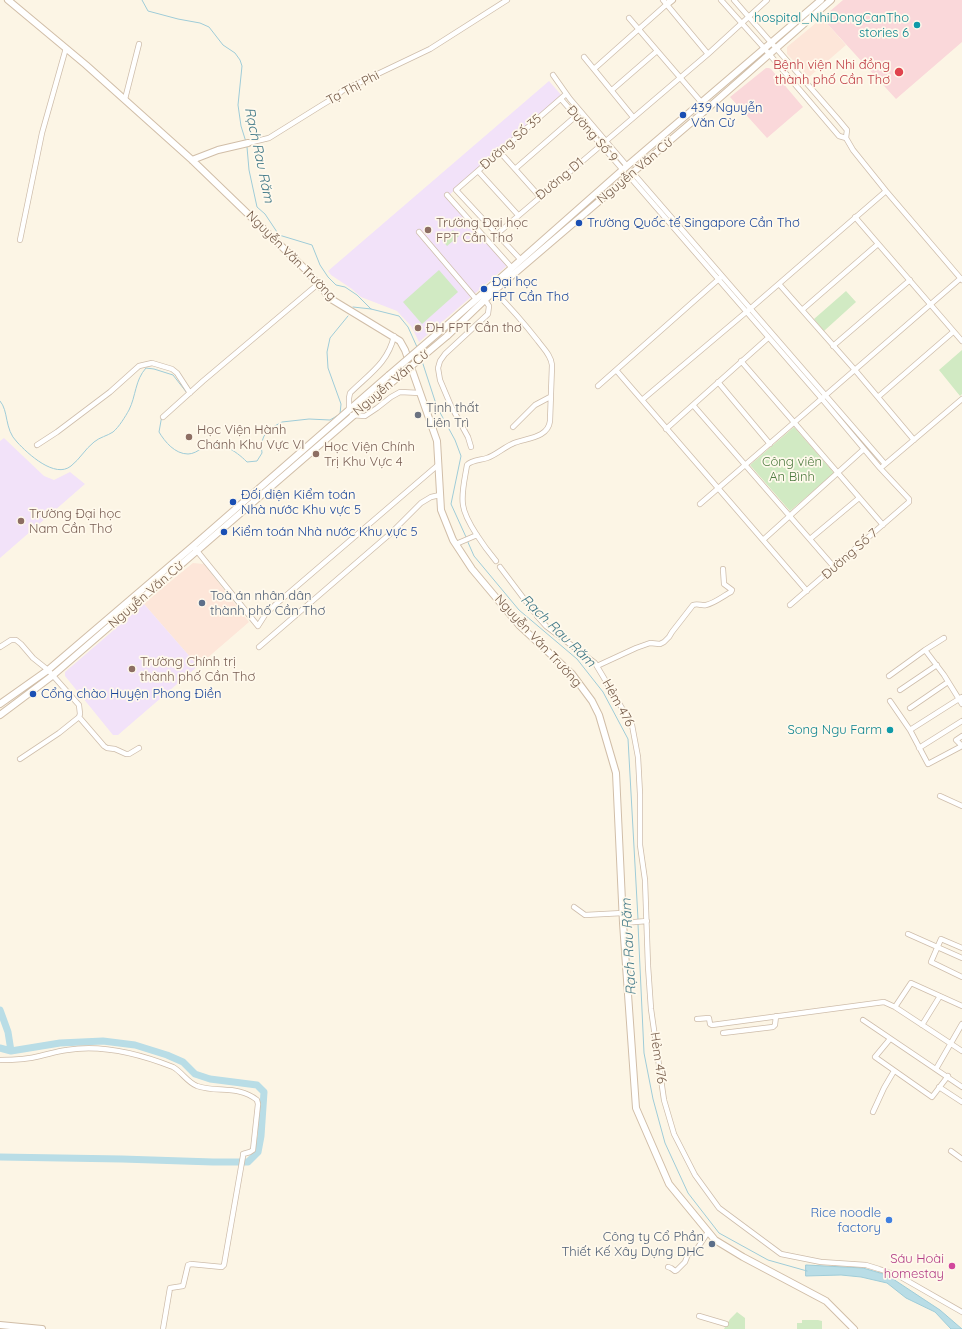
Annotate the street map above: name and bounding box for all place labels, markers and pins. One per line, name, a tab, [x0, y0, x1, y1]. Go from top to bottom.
place label: hospital_NhiDongCanTho stories 6	[754, 10, 909, 41]
marker: hospital_NhiDongCanTho stories 6	[912, 20, 922, 30]
place label: Bệnh viện Nhi đồng thành phố Cần Thơ	[773, 57, 890, 88]
marker: Bệnh viện Nhi đồng thành phố Cần Thơ	[893, 66, 905, 78]
place label: 439 Nguyễn Văn Cừ	[691, 100, 763, 131]
marker: 439 Nguyễn Văn Cừ	[678, 110, 688, 120]
place label: Trường Đại học FPT Cần Thơ	[436, 215, 528, 246]
place label: Trường Quốc tế Singapore Cần Thơ	[587, 215, 800, 231]
marker: Trường Quốc tế Singapore Cần Thơ	[574, 218, 584, 228]
marker: Trường Đại học FPT Cần Thơ	[423, 225, 433, 235]
place label: Đại học FPT Cần Thơ	[492, 274, 569, 305]
marker: Đại học FPT Cần Thơ	[479, 284, 489, 294]
place label: ĐH FPT Cần thơ	[426, 320, 522, 336]
marker: ĐH FPT Cần thơ	[413, 323, 423, 333]
place label: Tịnh thất Liên Trì	[426, 400, 479, 431]
marker: Tịnh thất Liên Trì	[413, 410, 423, 420]
place label: Học Viện Hành Chánh Khu Vực VI	[197, 422, 304, 453]
marker: Học Viện Hành Chánh Khu Vực VI	[184, 432, 194, 442]
place label: Học Viện Chính Trị Khu Vực 4	[324, 439, 415, 470]
marker: Học Viện Chính Trị Khu Vực 4	[311, 449, 321, 459]
place label: Đối diện Kiểm toán Nhà nước Khu vực 5	[241, 487, 361, 518]
marker: Đối diện Kiểm toán Nhà nước Khu vực 5	[228, 497, 238, 507]
place label: Trường Đại học Nam Cần Thơ	[29, 506, 121, 537]
marker: Trường Đại học Nam Cần Thơ	[16, 516, 26, 526]
place label: Kiểm toán Nhà nước Khu vực 5	[232, 524, 418, 540]
marker: Kiểm toán Nhà nước Khu vực 5	[219, 527, 229, 537]
place label: Toà án nhân dân thành phố Cần Thơ	[210, 588, 325, 619]
marker: Toà án nhân dân thành phố Cần Thơ	[197, 598, 207, 608]
place label: Trường Chính trị thành phố Cần Thơ	[140, 654, 255, 685]
marker: Trường Chính trị thành phố Cần Thơ	[127, 664, 137, 674]
place label: Cổng chào Huyện Phong Điền	[41, 686, 222, 702]
marker: Cổng chào Huyện Phong Điền	[28, 689, 38, 699]
place label: Song Ngu Farm	[787, 722, 882, 738]
marker: Song Ngu Farm	[885, 725, 895, 735]
place label: Rice noodle factory	[811, 1205, 881, 1236]
marker: Rice noodle factory	[884, 1215, 894, 1225]
place label: Công ty Cổ Phần Thiết Kế Xây Dựng DHC	[561, 1229, 704, 1260]
marker: Công ty Cổ Phần Thiết Kế Xây Dựng DHC	[707, 1239, 717, 1249]
place label: Sáu Hoài homestay	[884, 1251, 944, 1282]
marker: Sáu Hoài homestay	[947, 1261, 957, 1271]

